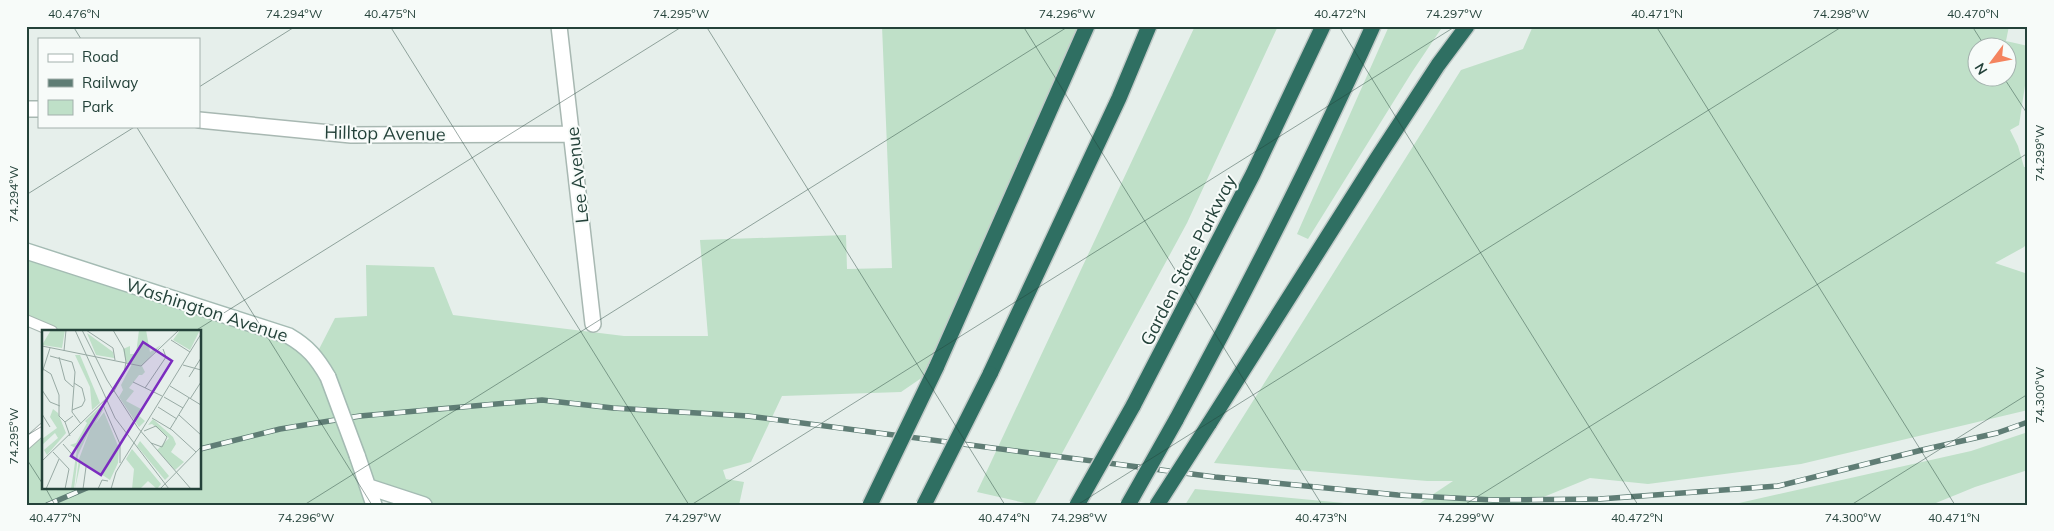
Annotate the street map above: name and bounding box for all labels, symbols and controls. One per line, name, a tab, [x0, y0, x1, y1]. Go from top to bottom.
text: 40.476°N	[48, 6, 100, 21]
text: 74.294°W	[266, 6, 322, 21]
text: 40.475°N	[364, 6, 416, 21]
text: 74.295°W	[653, 6, 709, 21]
text: 74.296°W	[1039, 6, 1095, 21]
text: 40.472°N	[1314, 6, 1366, 21]
text: 74.297°W	[1426, 6, 1482, 21]
text: 40.471°N	[1631, 6, 1683, 21]
text: 74.298°W	[1813, 6, 1869, 21]
text: 40.470°N	[1947, 6, 1999, 21]
legend	[38, 38, 200, 128]
north arrow	[1966, 38, 2016, 88]
text: Road	[82, 47, 119, 66]
text: N	[1971, 60, 1991, 78]
text: Railway	[82, 73, 138, 92]
text: Park	[82, 97, 114, 116]
street label: Hilltop Avenue	[324, 120, 446, 146]
text: 74.299°W	[2032, 125, 2047, 181]
street label: Lee Avenue	[561, 126, 593, 224]
text: 74.294°W	[6, 166, 21, 222]
street label: Garden State Parkway	[1135, 170, 1241, 349]
street label: Washington Avenue	[123, 273, 291, 347]
inset map	[42, 330, 201, 488]
text: 74.300°W	[2032, 367, 2047, 423]
text: 74.295°W	[6, 408, 21, 464]
text: 40.477°N	[29, 510, 81, 525]
text: 74.296°W	[278, 510, 334, 525]
text: 74.297°W	[665, 510, 721, 525]
text: 40.474°N	[978, 510, 1030, 525]
text: 74.298°W	[1051, 510, 1107, 525]
text: 40.473°N	[1295, 510, 1347, 525]
text: 74.299°W	[1438, 510, 1494, 525]
text: 40.472°N	[1611, 510, 1663, 525]
text: 74.300°W	[1825, 510, 1881, 525]
text: 40.471°N	[1928, 510, 1980, 525]

